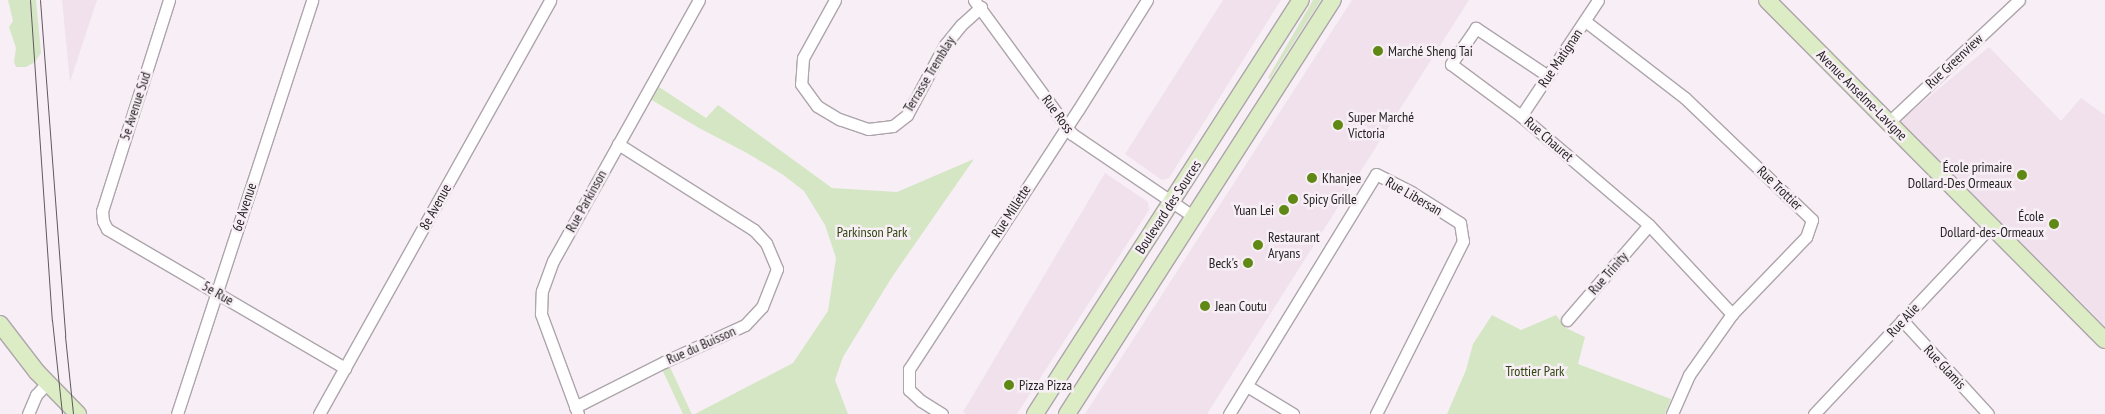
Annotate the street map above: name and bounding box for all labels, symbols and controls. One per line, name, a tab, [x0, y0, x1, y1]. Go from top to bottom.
street label: Rue Matignan	[1534, 26, 1586, 90]
street label: Rue Greenview	[1922, 30, 1986, 92]
street label: Terrasse Tremblay	[900, 33, 958, 115]
place label: Marché Sheng Tai	[1388, 43, 1473, 59]
marker: Marché Sheng Tai	[1372, 45, 1384, 57]
street label: Avenue Anselme-Lavigne	[1813, 46, 1911, 144]
street label: 5e Avenue Sud	[116, 69, 154, 143]
street label: Rue Ross	[1038, 92, 1078, 136]
place label: Super Marché Victoria	[1348, 109, 1414, 142]
street label: Rue Chauret	[1521, 113, 1577, 165]
marker: Super Marché Victoria	[1332, 119, 1344, 131]
street label: Boulevard des Sources	[1131, 157, 1205, 257]
place label: École primaire Dollard-Des Ormeaux	[1908, 159, 2012, 192]
street label: Rue Trottier	[1754, 162, 1806, 214]
street label: Rue Parkinson	[562, 167, 610, 235]
marker: École primaire Dollard-Des Ormeaux	[2016, 169, 2028, 181]
place label: Khanjee	[1322, 170, 1361, 186]
marker: Khanjee	[1306, 172, 1318, 184]
street label: Rue Libersan	[1383, 173, 1445, 219]
street label: 6e Avenue	[228, 180, 260, 234]
street label: 8e Avenue	[415, 181, 455, 233]
street label: Rue Millette	[988, 182, 1034, 240]
place label: Spicy Grille	[1303, 191, 1357, 207]
marker: Spicy Grille	[1287, 193, 1299, 205]
place label: Yuan Lei	[1234, 202, 1274, 218]
marker: Yuan Lei	[1278, 204, 1290, 216]
place label: École Dollard-des-Ormeaux	[1940, 208, 2044, 240]
marker: École Dollard-des-Ormeaux	[2048, 218, 2060, 230]
park label: Parkinson Park	[837, 224, 907, 240]
place label: Restaurant Aryans	[1268, 229, 1320, 262]
marker: Restaurant Aryans	[1252, 239, 1264, 251]
street label: Rue Trinity	[1585, 248, 1631, 298]
place label: Beck's	[1209, 255, 1238, 271]
marker: Beck's	[1242, 257, 1254, 269]
street label: 5e Rue	[199, 277, 237, 309]
place label: Jean Coutu	[1215, 298, 1267, 314]
marker: Jean Coutu	[1199, 300, 1211, 312]
street label: Rue Alie	[1883, 300, 1923, 340]
street label: Rue du Buisson	[664, 322, 738, 368]
street label: Rue Glamis	[1920, 341, 1970, 393]
park label: Trottier Park	[1505, 363, 1565, 379]
place label: Pizza Pizza	[1019, 377, 1072, 393]
marker: Pizza Pizza	[1003, 379, 1015, 391]

